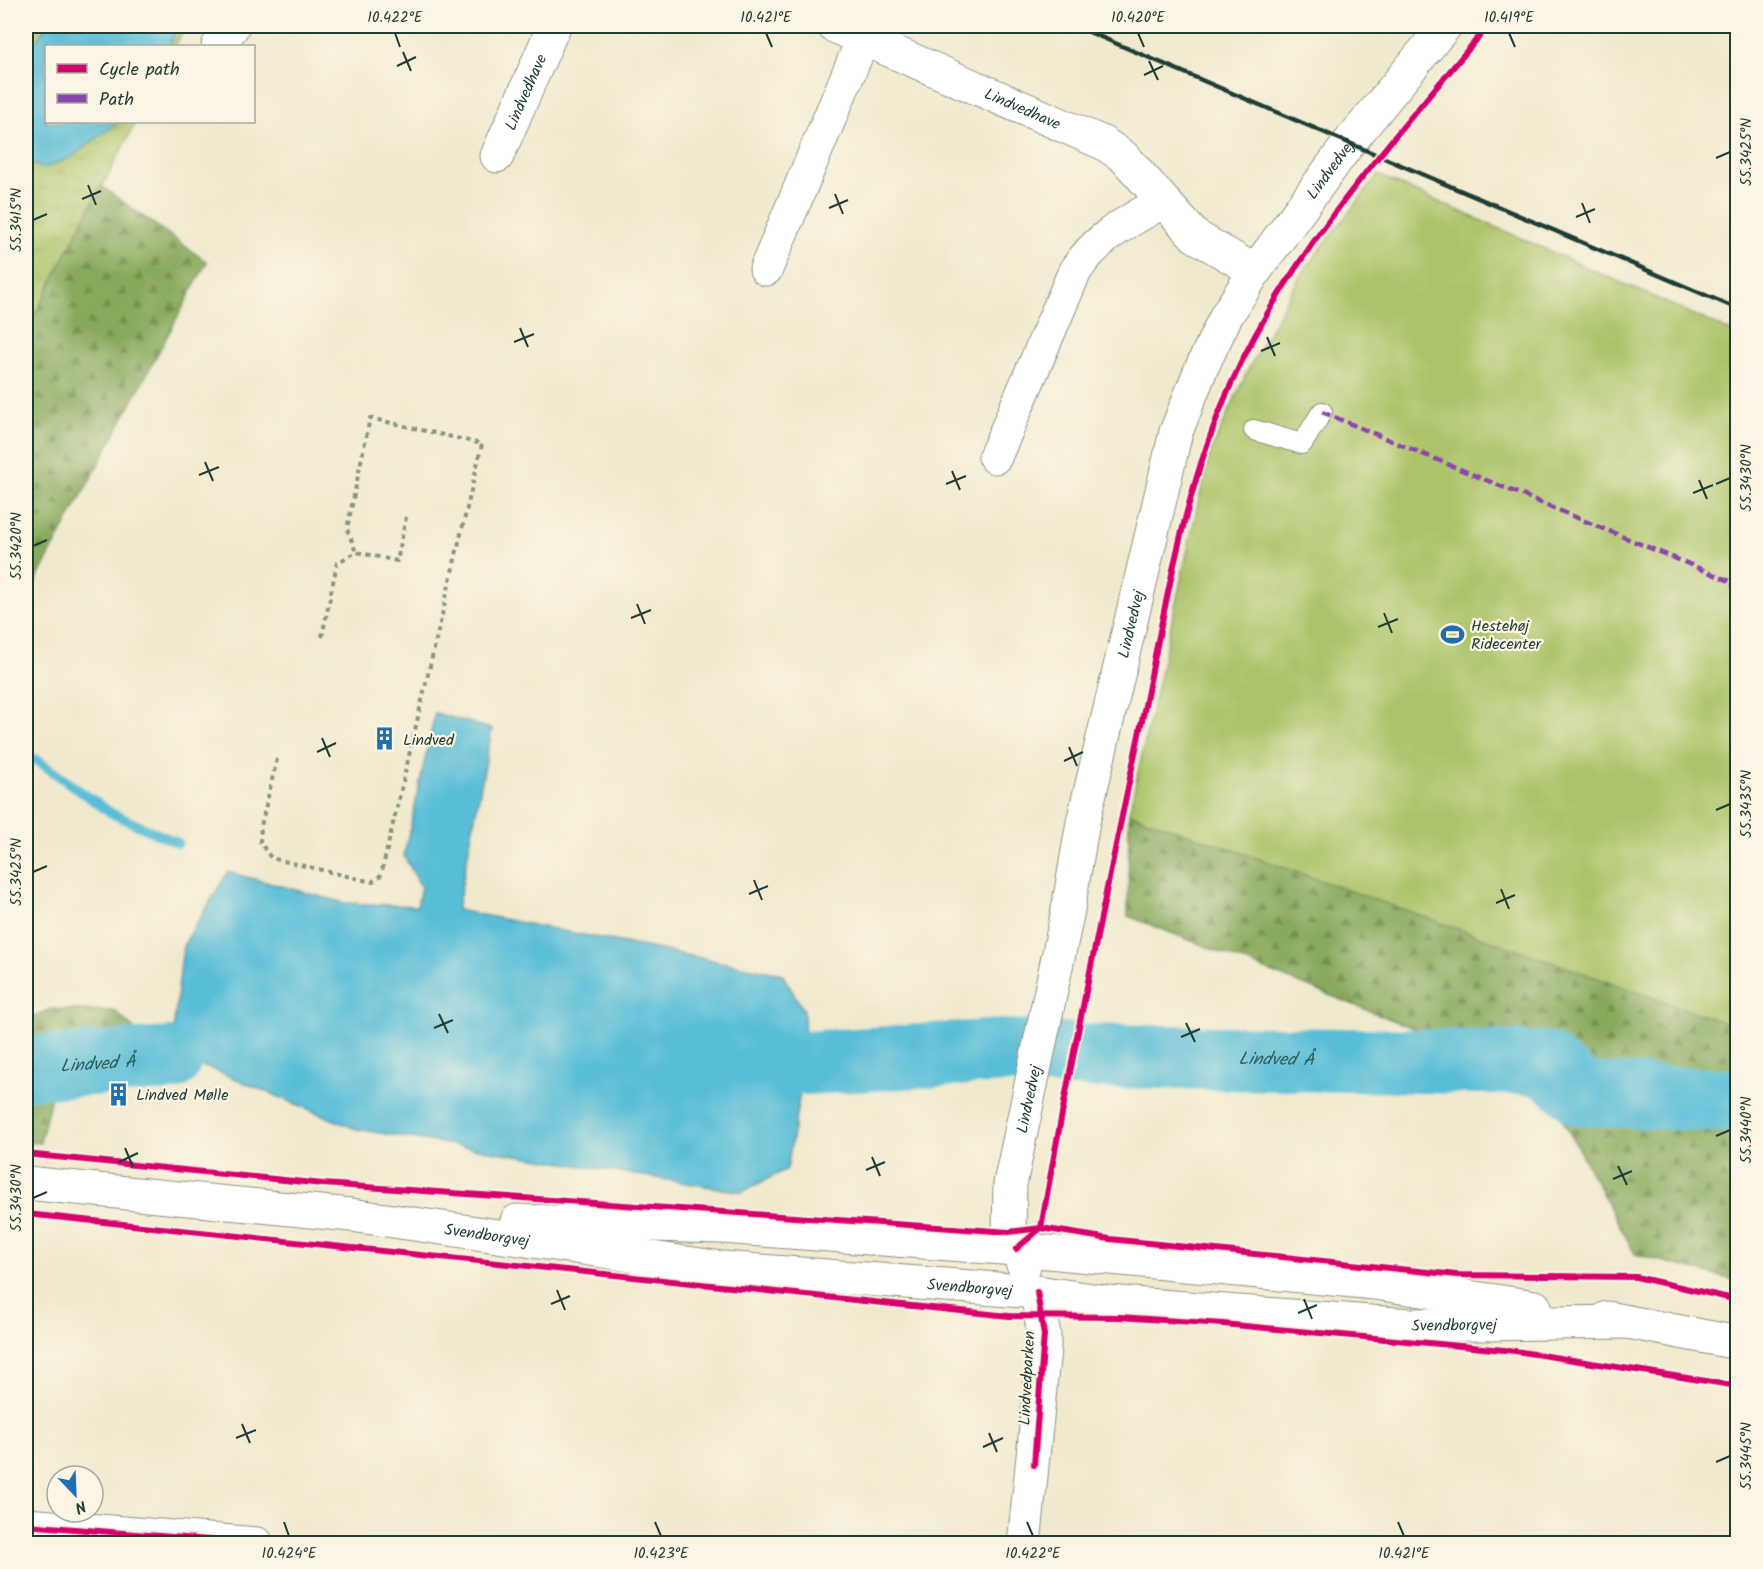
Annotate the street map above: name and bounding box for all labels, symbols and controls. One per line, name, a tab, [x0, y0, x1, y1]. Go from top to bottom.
text: 10.422°E	[367, 6, 424, 30]
text: 10.421°E	[740, 6, 793, 30]
text: 10.420°E	[1111, 6, 1166, 30]
text: 10.419°E	[1484, 6, 1535, 30]
legend	[45, 45, 255, 123]
street label: Lindvedhave	[499, 50, 554, 135]
text: Cycle path	[99, 56, 180, 85]
street label: Lindvedhave	[980, 82, 1064, 137]
text: Path	[99, 86, 134, 115]
text: 55.3425°N	[1735, 118, 1759, 186]
street label: Lindvedvej	[1301, 133, 1362, 205]
text: 55.3415°N	[5, 188, 29, 252]
text: 55.3430°N	[1735, 444, 1759, 512]
text: 55.3420°N	[5, 512, 29, 580]
street label: Lindvedvej	[1111, 587, 1152, 661]
place label: Hestehøj Ridecenter	[1471, 614, 1543, 657]
sports icon: Hestehøj Ridecenter	[1440, 621, 1466, 647]
building icon: Lindved	[372, 726, 398, 752]
place label: Lindved	[403, 728, 455, 753]
text: 55.3435°N	[1735, 770, 1759, 838]
text: 55.3425°N	[5, 838, 29, 906]
water label: Lindved Å	[1238, 1045, 1317, 1075]
water label: Lindved Å	[59, 1048, 139, 1082]
street label: Lindvedvej	[1010, 1062, 1049, 1136]
building icon: Lindved Mølle	[105, 1081, 131, 1107]
place label: Lindved Mølle	[136, 1083, 228, 1108]
text: 55.3440°N	[1735, 1096, 1759, 1164]
text: 55.3430°N	[5, 1164, 29, 1232]
street label: Svendborgvej	[443, 1217, 532, 1254]
street label: Svendborgvej	[926, 1273, 1014, 1304]
street label: Svendborgvej	[1411, 1313, 1498, 1339]
street label: Lindvedparken	[1013, 1330, 1042, 1426]
text: 55.3445°N	[1735, 1422, 1759, 1490]
north arrow	[45, 1464, 105, 1524]
text: N	[71, 1493, 90, 1520]
text: 10.424°E	[262, 1542, 318, 1566]
text: 10.423°E	[633, 1542, 690, 1566]
text: 10.422°E	[1005, 1542, 1062, 1566]
text: 10.421°E	[1378, 1542, 1431, 1566]

